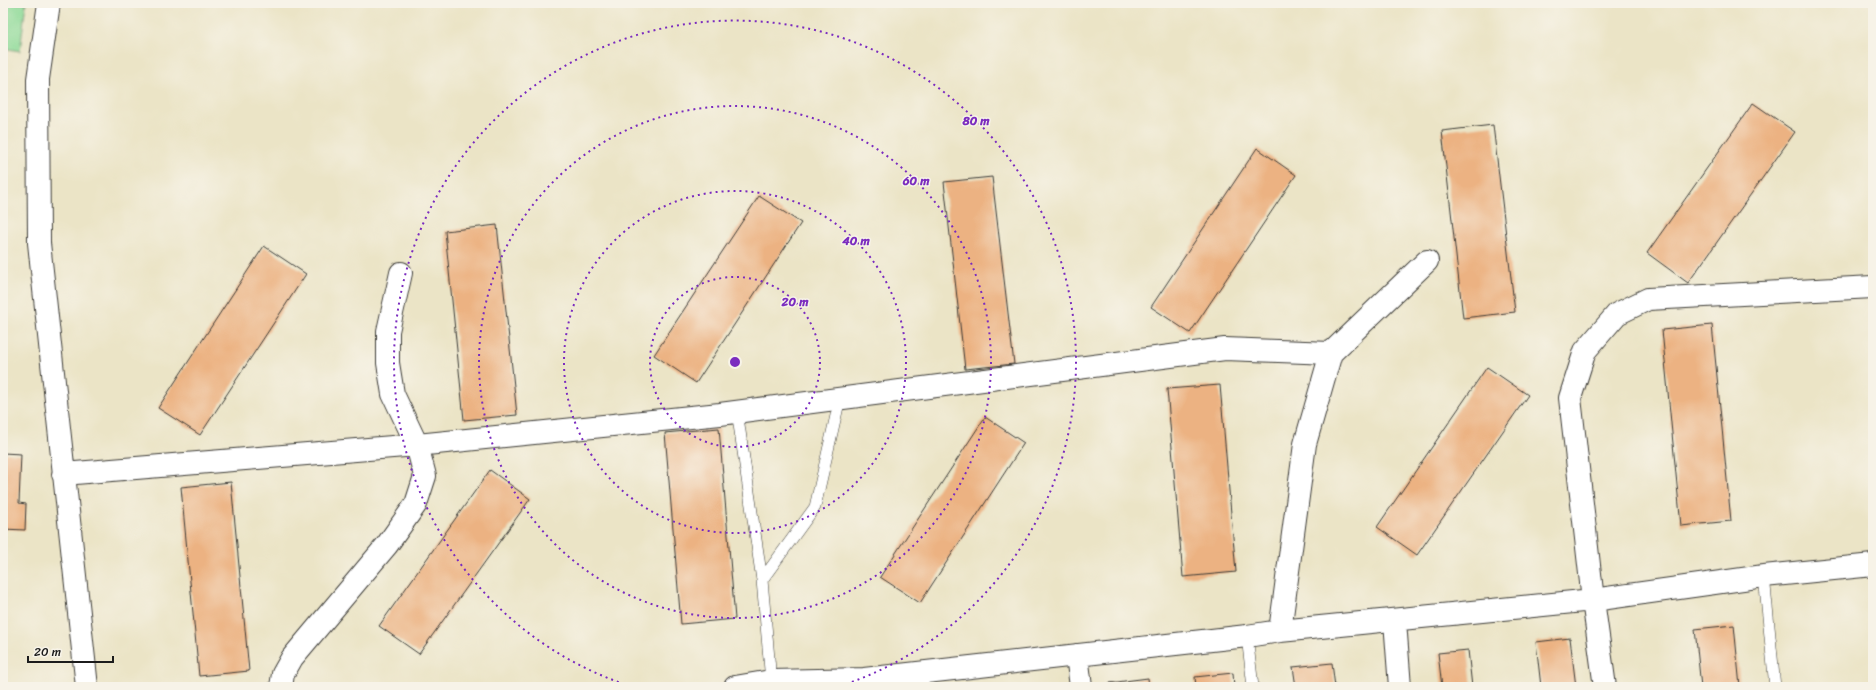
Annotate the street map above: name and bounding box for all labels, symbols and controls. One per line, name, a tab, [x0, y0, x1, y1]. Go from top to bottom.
text: 80 m	[961, 110, 990, 132]
text: 60 m	[902, 170, 930, 192]
text: 40 m	[841, 230, 870, 252]
text: 20 m	[781, 291, 809, 313]
centre of rings	[728, 355, 742, 369]
scale bar	[28, 638, 113, 664]
text: 20 m	[34, 641, 61, 663]

